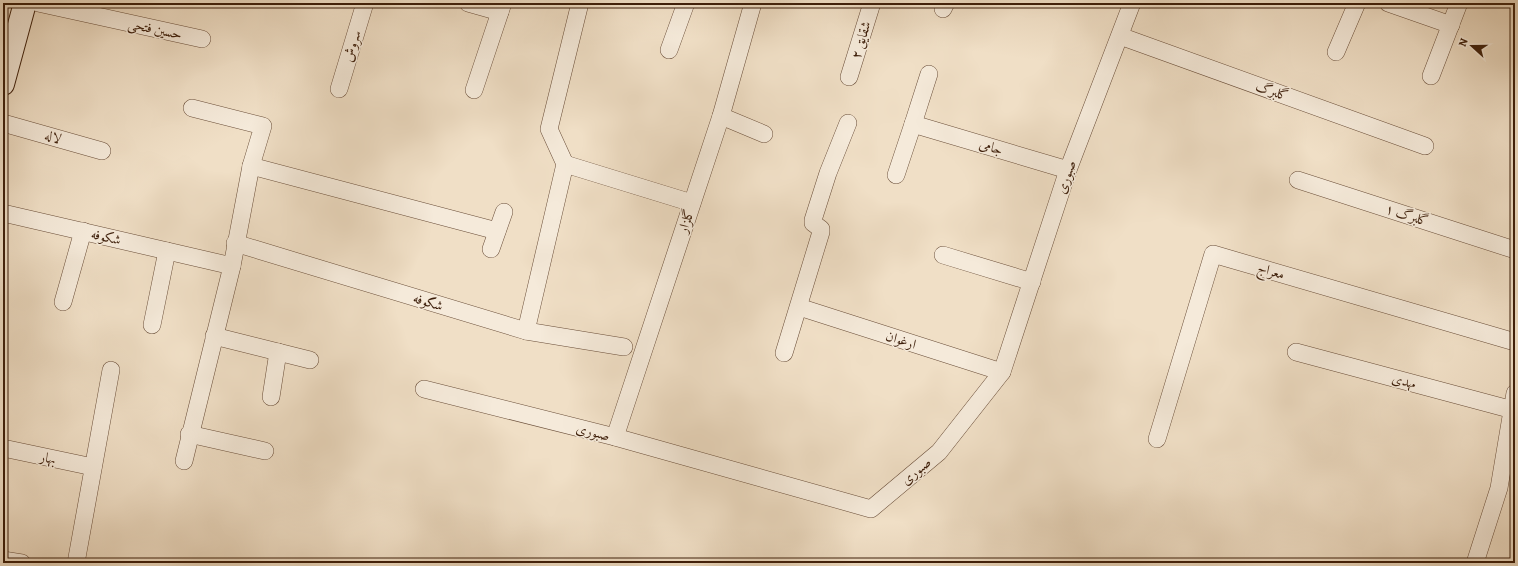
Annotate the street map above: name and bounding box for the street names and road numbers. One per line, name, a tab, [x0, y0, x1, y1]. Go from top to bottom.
street label: حسین فتحی	[126, 14, 184, 44]
street label: شقایق ۲	[846, 19, 876, 61]
street label: سروش	[338, 28, 366, 64]
street label: گلبرگ	[1253, 76, 1291, 106]
street label: لاله	[42, 126, 64, 148]
street label: جامی	[977, 134, 1005, 160]
street label: صبوری	[1051, 158, 1081, 196]
street label: گلبرگ ۱	[1383, 199, 1431, 231]
street label: گلزار	[673, 206, 699, 237]
street label: شکوفه	[89, 224, 123, 250]
street label: معراج	[1254, 258, 1287, 287]
street label: شکوفه	[411, 288, 445, 316]
street label: ارغوان	[883, 326, 919, 354]
street label: مهدی	[1390, 369, 1418, 393]
street label: صبوری	[574, 419, 612, 445]
street label: بهار	[36, 447, 58, 469]
street label: صبوری	[897, 453, 935, 489]

